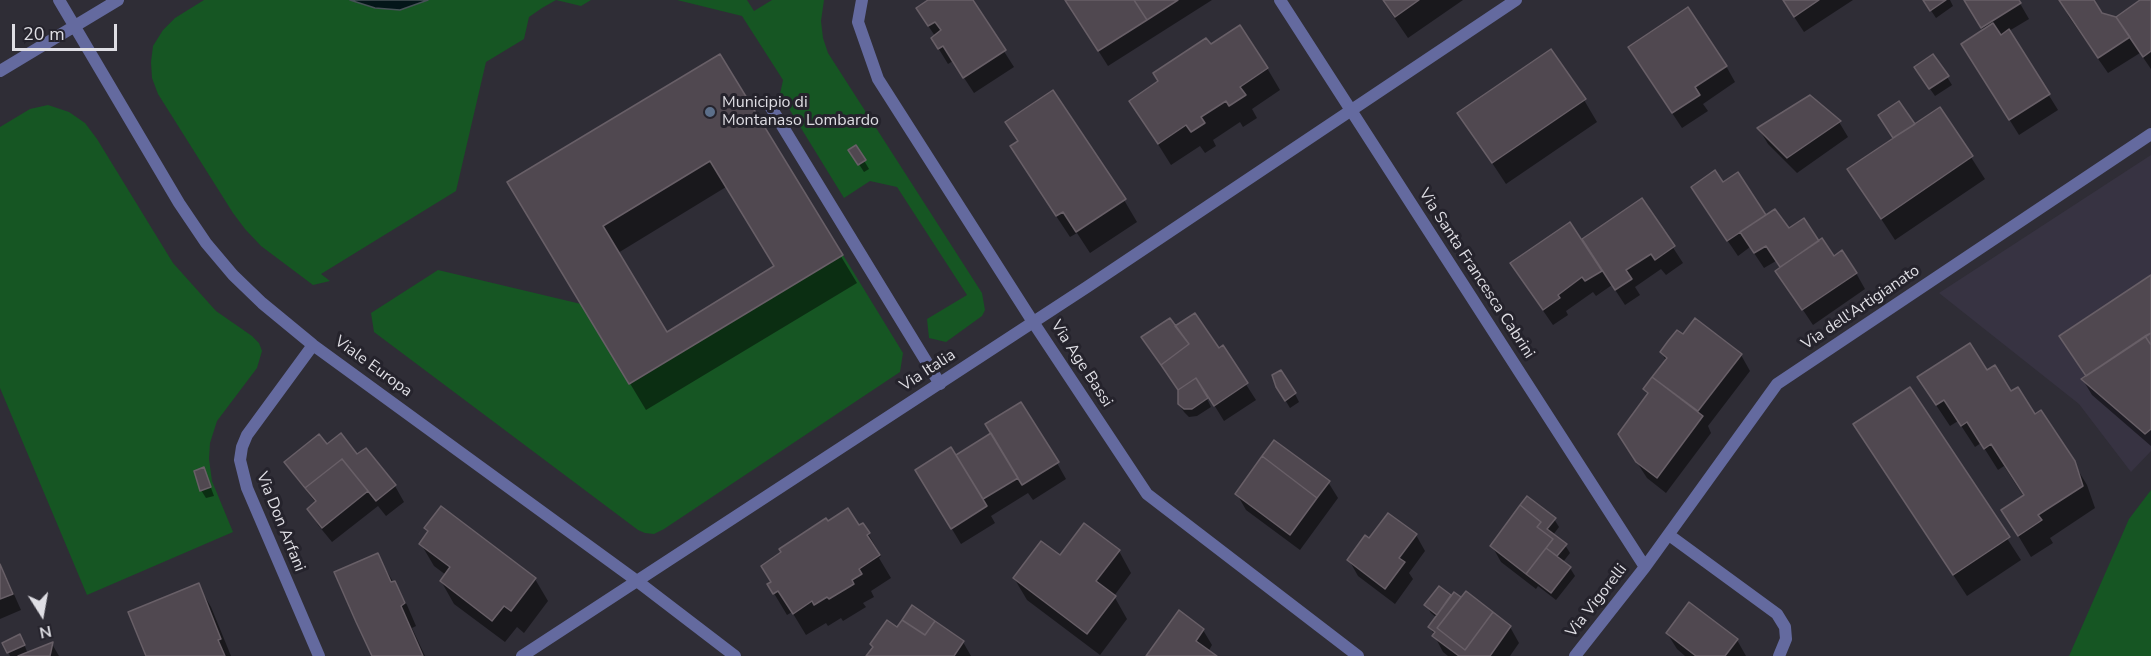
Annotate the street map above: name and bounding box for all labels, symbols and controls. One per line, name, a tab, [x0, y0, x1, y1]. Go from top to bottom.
scale bar	[15, 12, 120, 50]
text: 20 m	[23, 22, 65, 46]
place label: Municipio di Montanaso Lombardo	[722, 93, 879, 131]
marker: Municipio di Montanaso Lombardo	[703, 105, 717, 119]
street label: Via Santa Francesca Cabrini	[1414, 185, 1538, 363]
street label: Via dell'Artigianato	[1798, 261, 1924, 355]
street label: Via Age Bassi	[1046, 317, 1116, 411]
street label: Viale Europa	[330, 332, 416, 402]
street label: Via Italia	[897, 346, 959, 396]
street label: Via Don Arfani	[251, 469, 309, 575]
street label: Via Vigorelli	[1562, 561, 1632, 641]
north arrow	[12, 584, 72, 644]
text: N	[37, 620, 53, 644]

